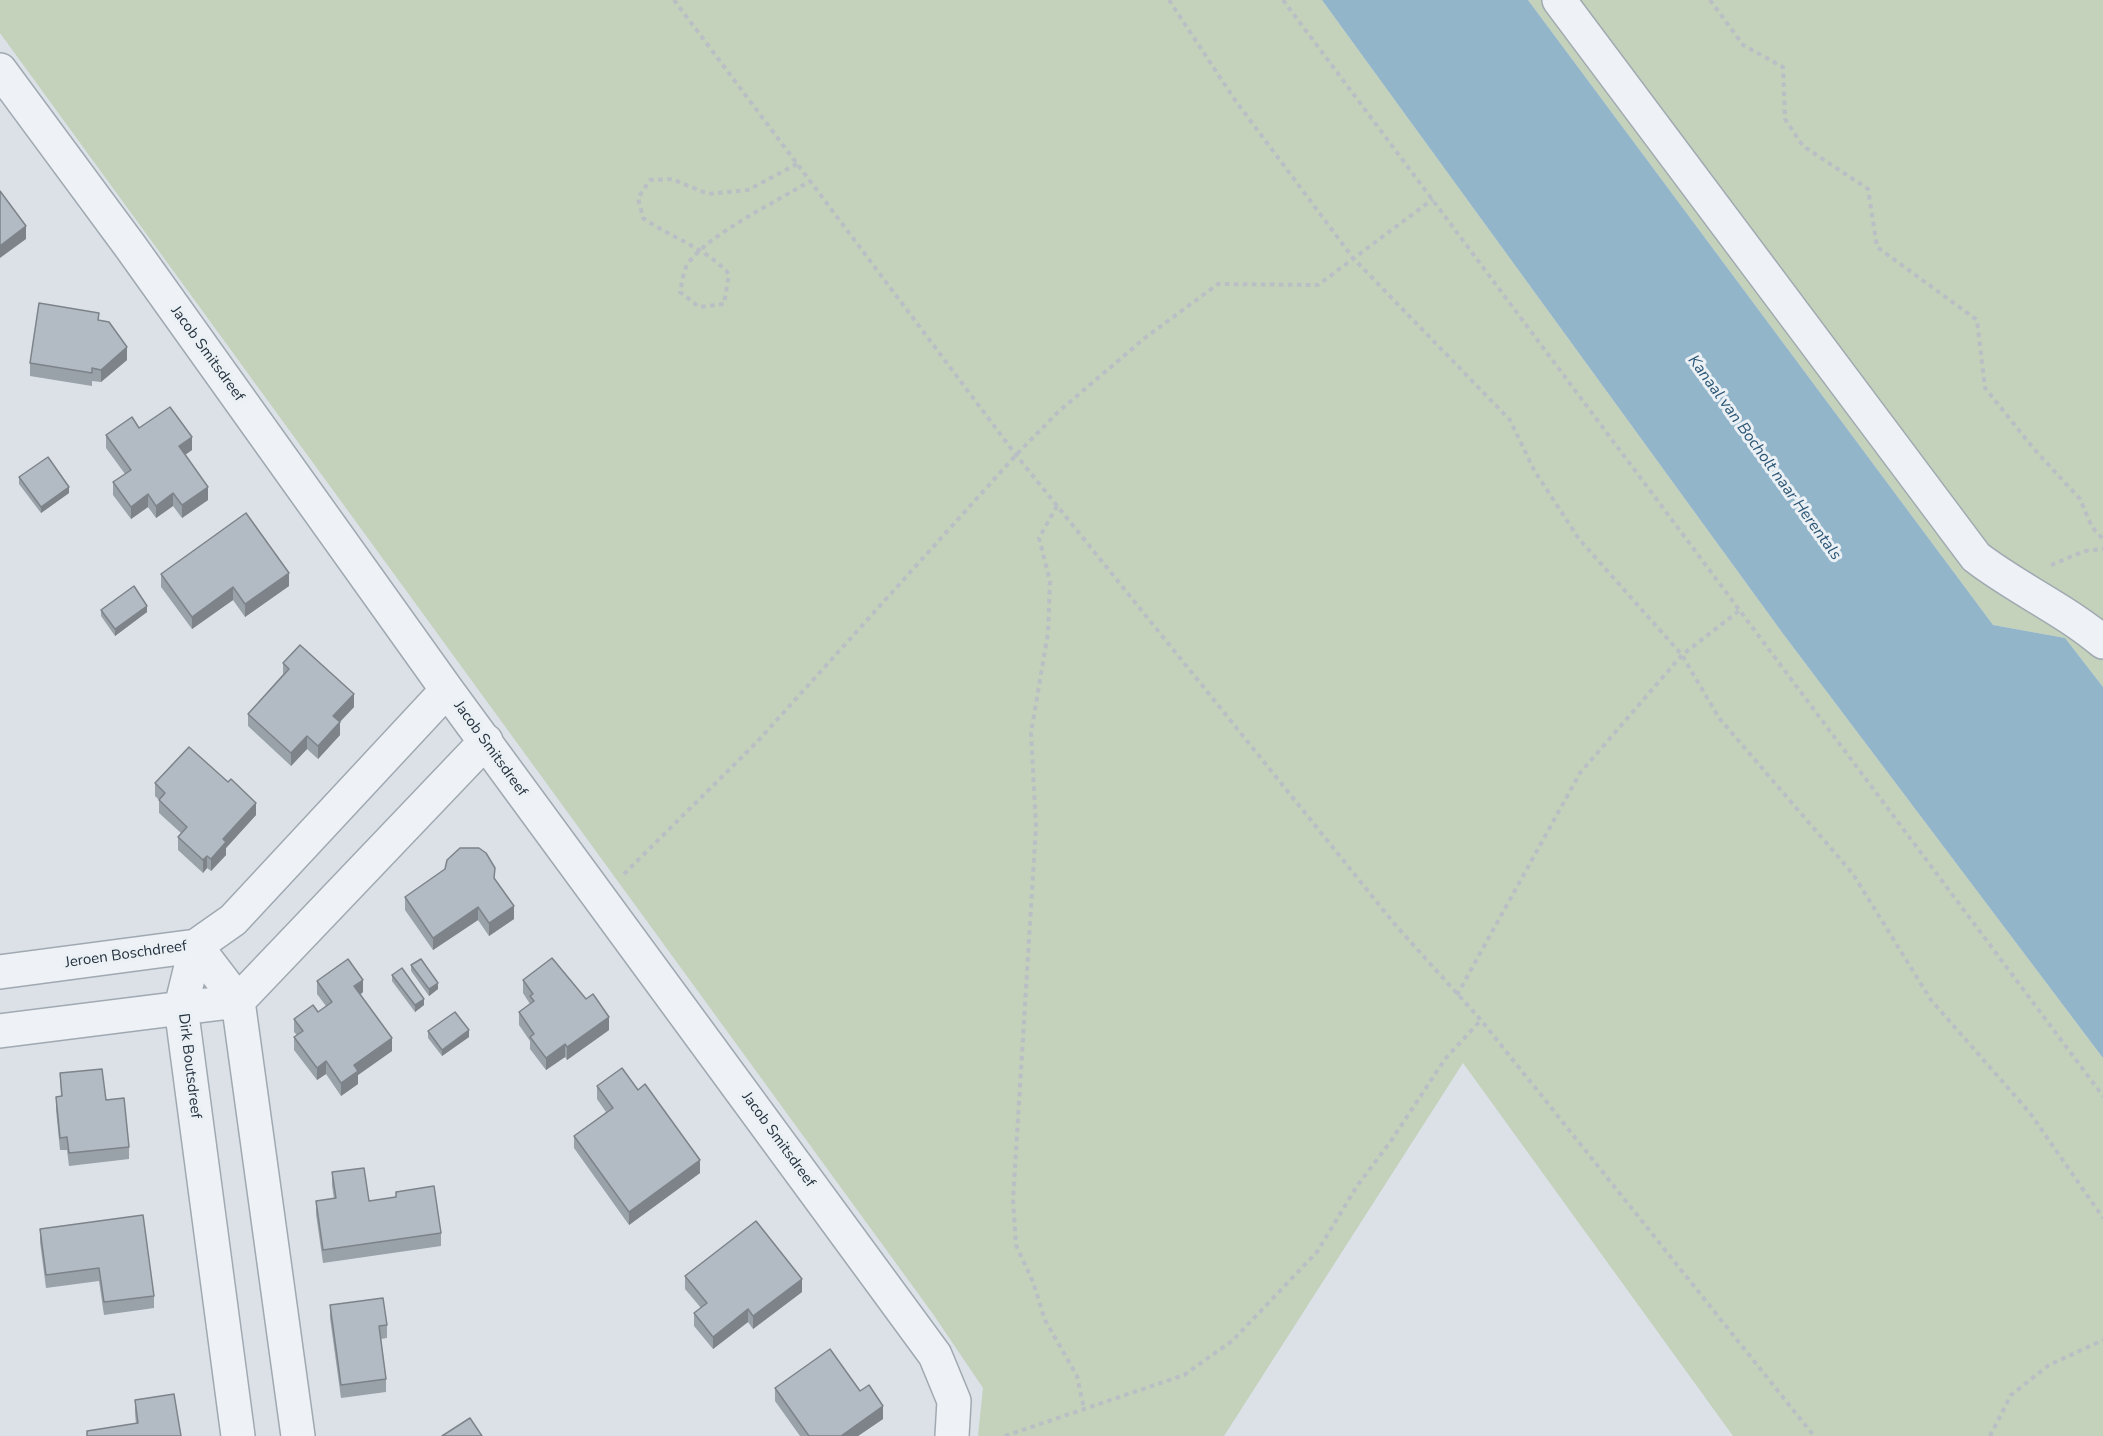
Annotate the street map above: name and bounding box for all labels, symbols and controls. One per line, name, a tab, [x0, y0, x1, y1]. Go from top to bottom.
street label: Jacob Smitsdreef	[166, 303, 248, 405]
water label: Kanaal van Bocholt naar Herentals	[1683, 352, 1845, 564]
street label: Jacob Smitsdreef	[449, 698, 531, 800]
street label: Jeroen Boschdreef	[64, 938, 188, 972]
street label: Dirk Boutsdreef	[174, 1012, 204, 1120]
street label: Jacob Smitsdreef	[737, 1089, 819, 1191]

